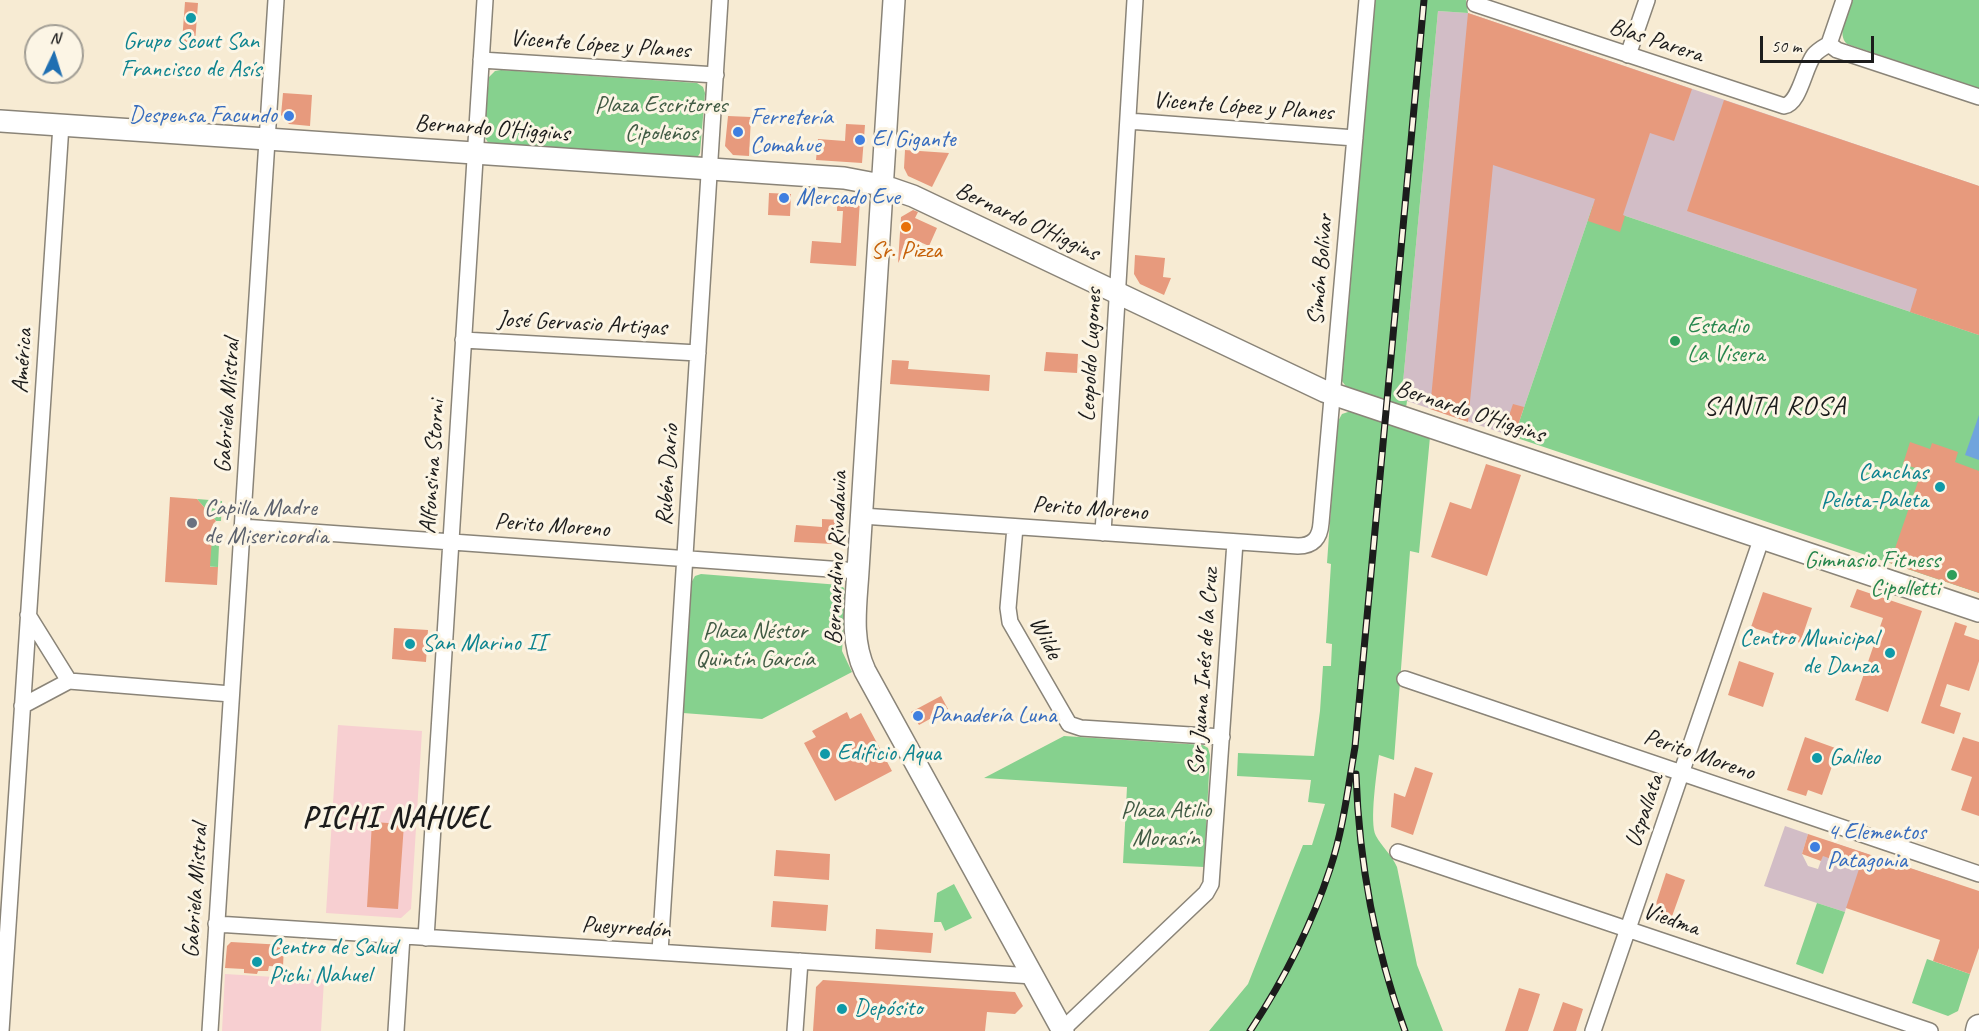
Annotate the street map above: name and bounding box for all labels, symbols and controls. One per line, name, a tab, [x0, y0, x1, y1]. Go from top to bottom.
marker: Grupo Scout San Francisco de Asís	[184, 11, 198, 25]
street label: Blas Parera	[1606, 12, 1706, 70]
north arrow	[24, 24, 84, 84]
street label: Vicente López y Planes	[509, 24, 691, 66]
scale bar	[1763, 24, 1877, 62]
text: N	[49, 28, 61, 48]
place label: Grupo Scout San Francisco de Asís	[121, 28, 261, 84]
text: 50 m	[1771, 35, 1802, 57]
street label: Vicente López y Planes	[1152, 86, 1334, 128]
park label: Plaza Escritores Cipoleños	[595, 92, 727, 148]
place label: Despensa Facundo	[129, 102, 277, 130]
place label: Ferretería Comahue	[750, 104, 833, 160]
marker: Despensa Facundo	[282, 109, 296, 123]
street label: Bernardo O'Higgins	[414, 109, 570, 149]
marker: Ferretería Comahue	[731, 125, 745, 139]
place label: El Gigante	[872, 126, 956, 154]
marker: El Gigante	[853, 133, 867, 147]
street label: Bernardo O'Higgins	[951, 176, 1103, 268]
place label: Mercado Eve	[796, 184, 900, 212]
marker: Mercado Eve	[777, 191, 791, 205]
street label: Simón Bolívar	[1302, 213, 1340, 327]
marker: Sr. Pizza	[899, 220, 913, 234]
place label: Sr. Pizza	[870, 237, 942, 265]
street label: Leopoldo Lugones	[1073, 287, 1109, 423]
street label: José Gervasio Artigas	[497, 305, 667, 343]
place label: Estadio La Visera	[1687, 313, 1764, 369]
street label: América	[6, 328, 40, 394]
marker: Estadio La Visera	[1668, 334, 1682, 348]
street label: Gabriela Mistral	[209, 338, 247, 474]
street label: Bernardo O'Higgins	[1392, 374, 1548, 450]
district label: SANTA ROSA	[1704, 391, 1846, 423]
street label: Alfonsina Storni	[414, 399, 452, 535]
street label: Rubén Darío	[650, 423, 686, 527]
place label: Canchas Pelota-Paleta	[1821, 459, 1928, 515]
street label: Bernardino Rivadavia	[820, 471, 854, 645]
marker: Canchas Pelota-Paleta	[1933, 480, 1947, 494]
street label: Perito Moreno	[1031, 491, 1149, 527]
place label: Capilla Madre de Misericordia	[204, 495, 328, 551]
street label: Perito Moreno	[493, 508, 611, 544]
marker: Capilla Madre de Misericordia	[185, 516, 199, 530]
place label: Gimnasio Fitness Cipolletti	[1804, 547, 1940, 603]
street label: Sor Juana Inés de la Cruz	[1182, 567, 1226, 777]
marker: Gimnasio Fitness Cipolletti	[1945, 568, 1959, 582]
street label: Wilde	[1022, 612, 1068, 664]
park label: Plaza Néstor Quintín García	[695, 618, 815, 674]
place label: Centro Municipal de Danza	[1739, 625, 1878, 681]
place label: San Marino II	[422, 630, 546, 658]
marker: San Marino II	[403, 637, 417, 651]
marker: Centro Municipal de Danza	[1883, 646, 1897, 660]
place label: Panadería Luna	[930, 702, 1056, 730]
marker: Panadería Luna	[911, 709, 925, 723]
street label: Perito Moreno	[1640, 723, 1758, 787]
place label: Edificio Aqua	[837, 740, 941, 768]
place label: Galileo	[1829, 744, 1880, 772]
marker: Edificio Aqua	[818, 747, 832, 761]
marker: Galileo	[1810, 751, 1824, 765]
street label: Uspallata	[1619, 771, 1671, 851]
park label: Plaza Atilio Morasín	[1121, 797, 1211, 853]
district label: PICHI NAHUEL	[302, 801, 492, 837]
place label: 4 Elementos Patagonia	[1827, 819, 1926, 875]
street label: Gabriela Mistral	[177, 823, 215, 959]
marker: 4 Elementos Patagonia	[1808, 840, 1822, 854]
street label: Viedma	[1639, 897, 1703, 943]
street label: Pueyrredón	[581, 911, 671, 945]
place label: Centro de Salud Pichi Nahuel	[269, 934, 397, 990]
marker: Centro de Salud Pichi Nahuel	[250, 955, 264, 969]
place label: Depósito	[854, 995, 923, 1023]
marker: Depósito	[835, 1002, 849, 1016]

